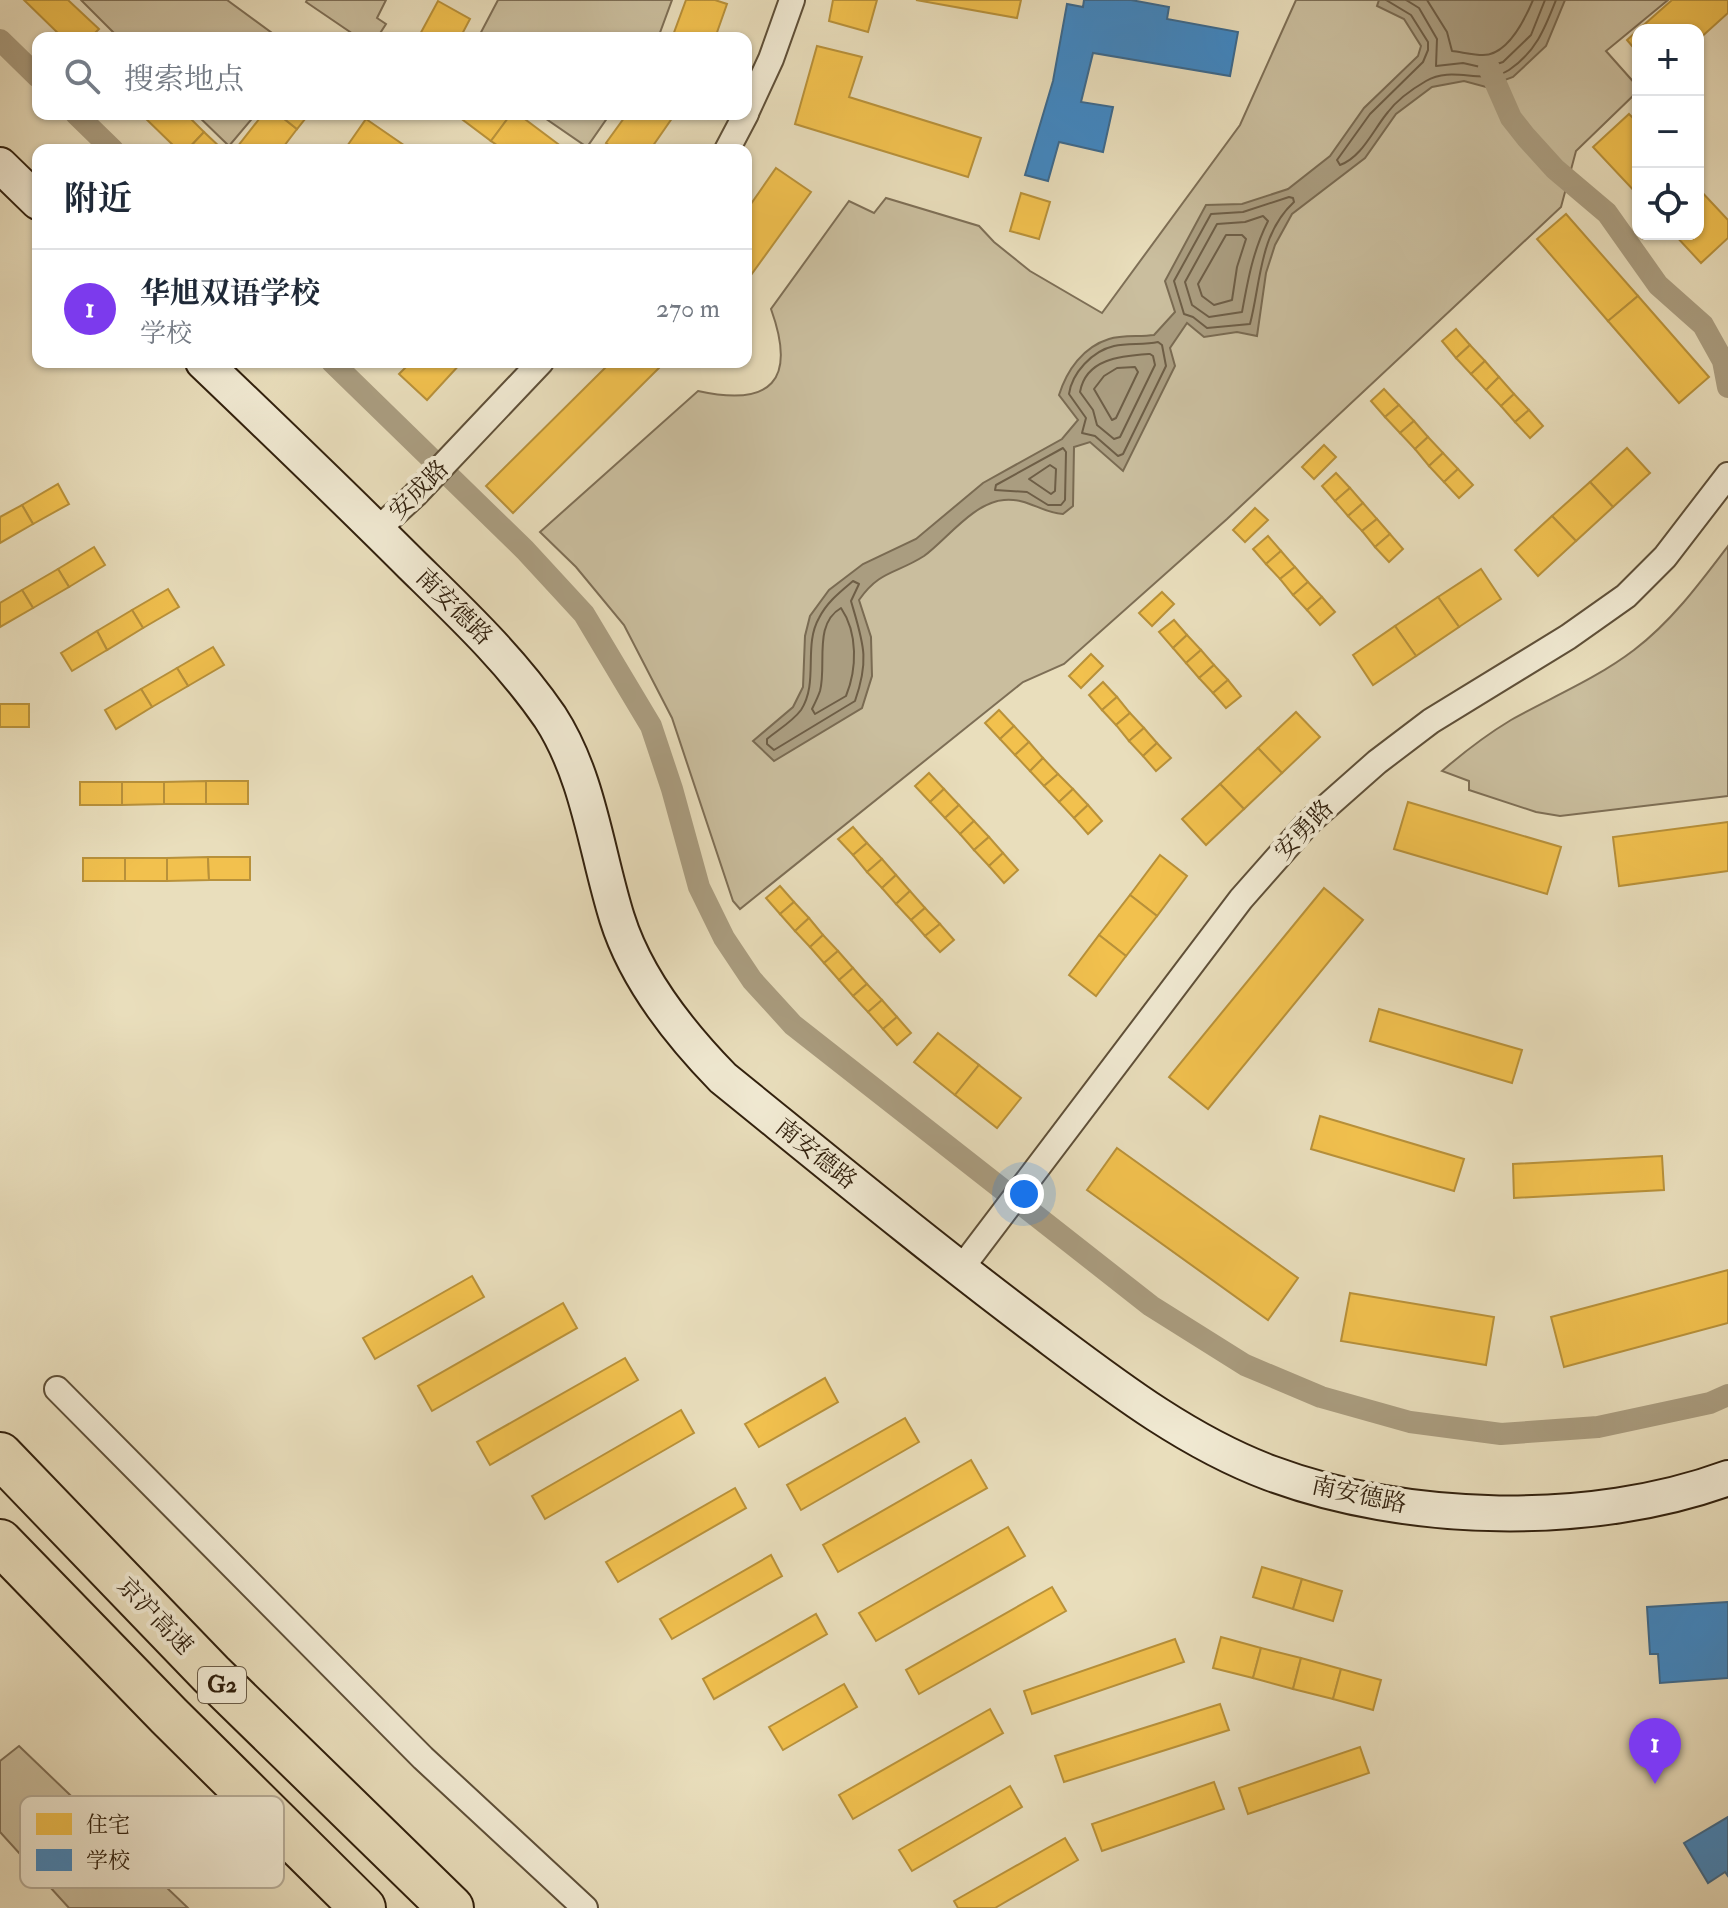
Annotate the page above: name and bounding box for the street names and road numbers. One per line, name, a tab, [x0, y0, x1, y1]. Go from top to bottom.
street label: 安成路	[383, 454, 455, 526]
street label: 南安德路	[409, 562, 499, 652]
street label: 安勇路	[1268, 793, 1340, 867]
street label: 南安德路	[769, 1112, 863, 1196]
street label: 南安德路	[1309, 1470, 1409, 1520]
street label: 京沪高速	[111, 1571, 199, 1661]
road number: G2	[198, 1667, 246, 1703]

